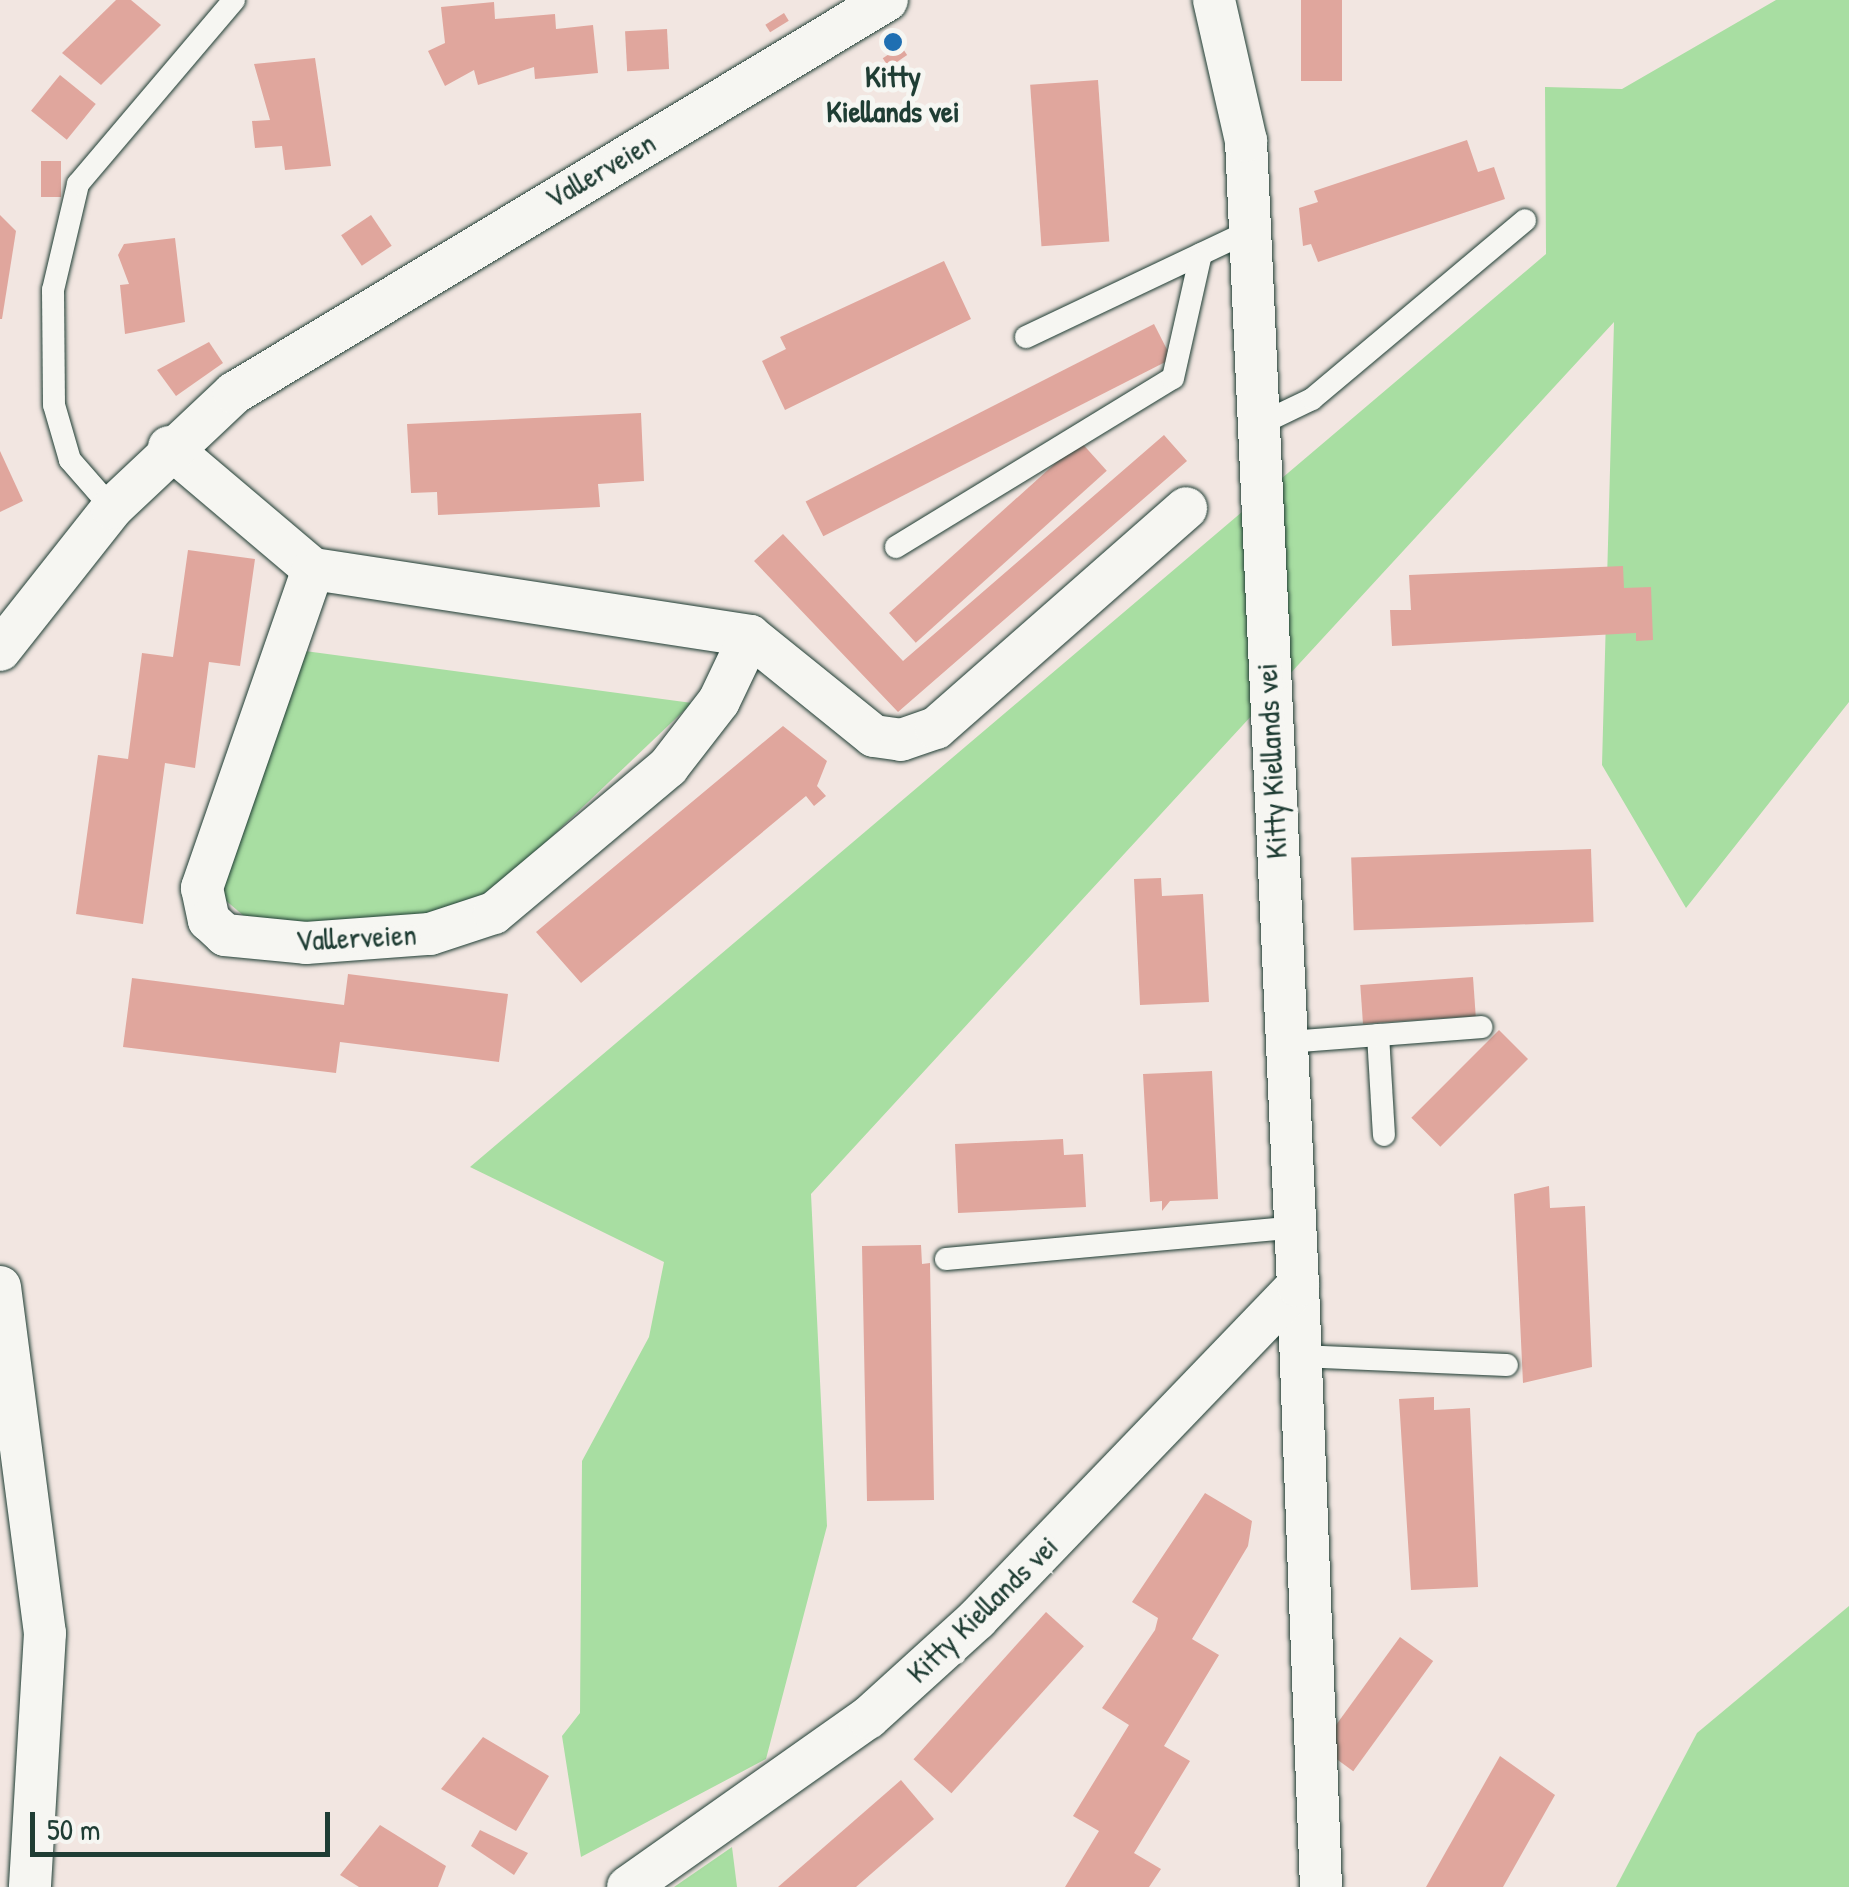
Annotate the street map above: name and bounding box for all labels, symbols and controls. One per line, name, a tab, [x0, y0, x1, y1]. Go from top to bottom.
marker: Kitty Kiellands vei	[882, 31, 904, 53]
place label: Kitty Kiellands vei	[826, 58, 960, 128]
street label: Vallerveien	[539, 124, 661, 216]
street label: Kitty Kiellands vei	[1248, 662, 1294, 860]
street label: Vallerveien	[295, 916, 417, 958]
street label: Kitty Kiellands vei	[899, 1528, 1065, 1690]
scale bar	[35, 1792, 335, 1854]
text: 50 m	[47, 1809, 100, 1849]

